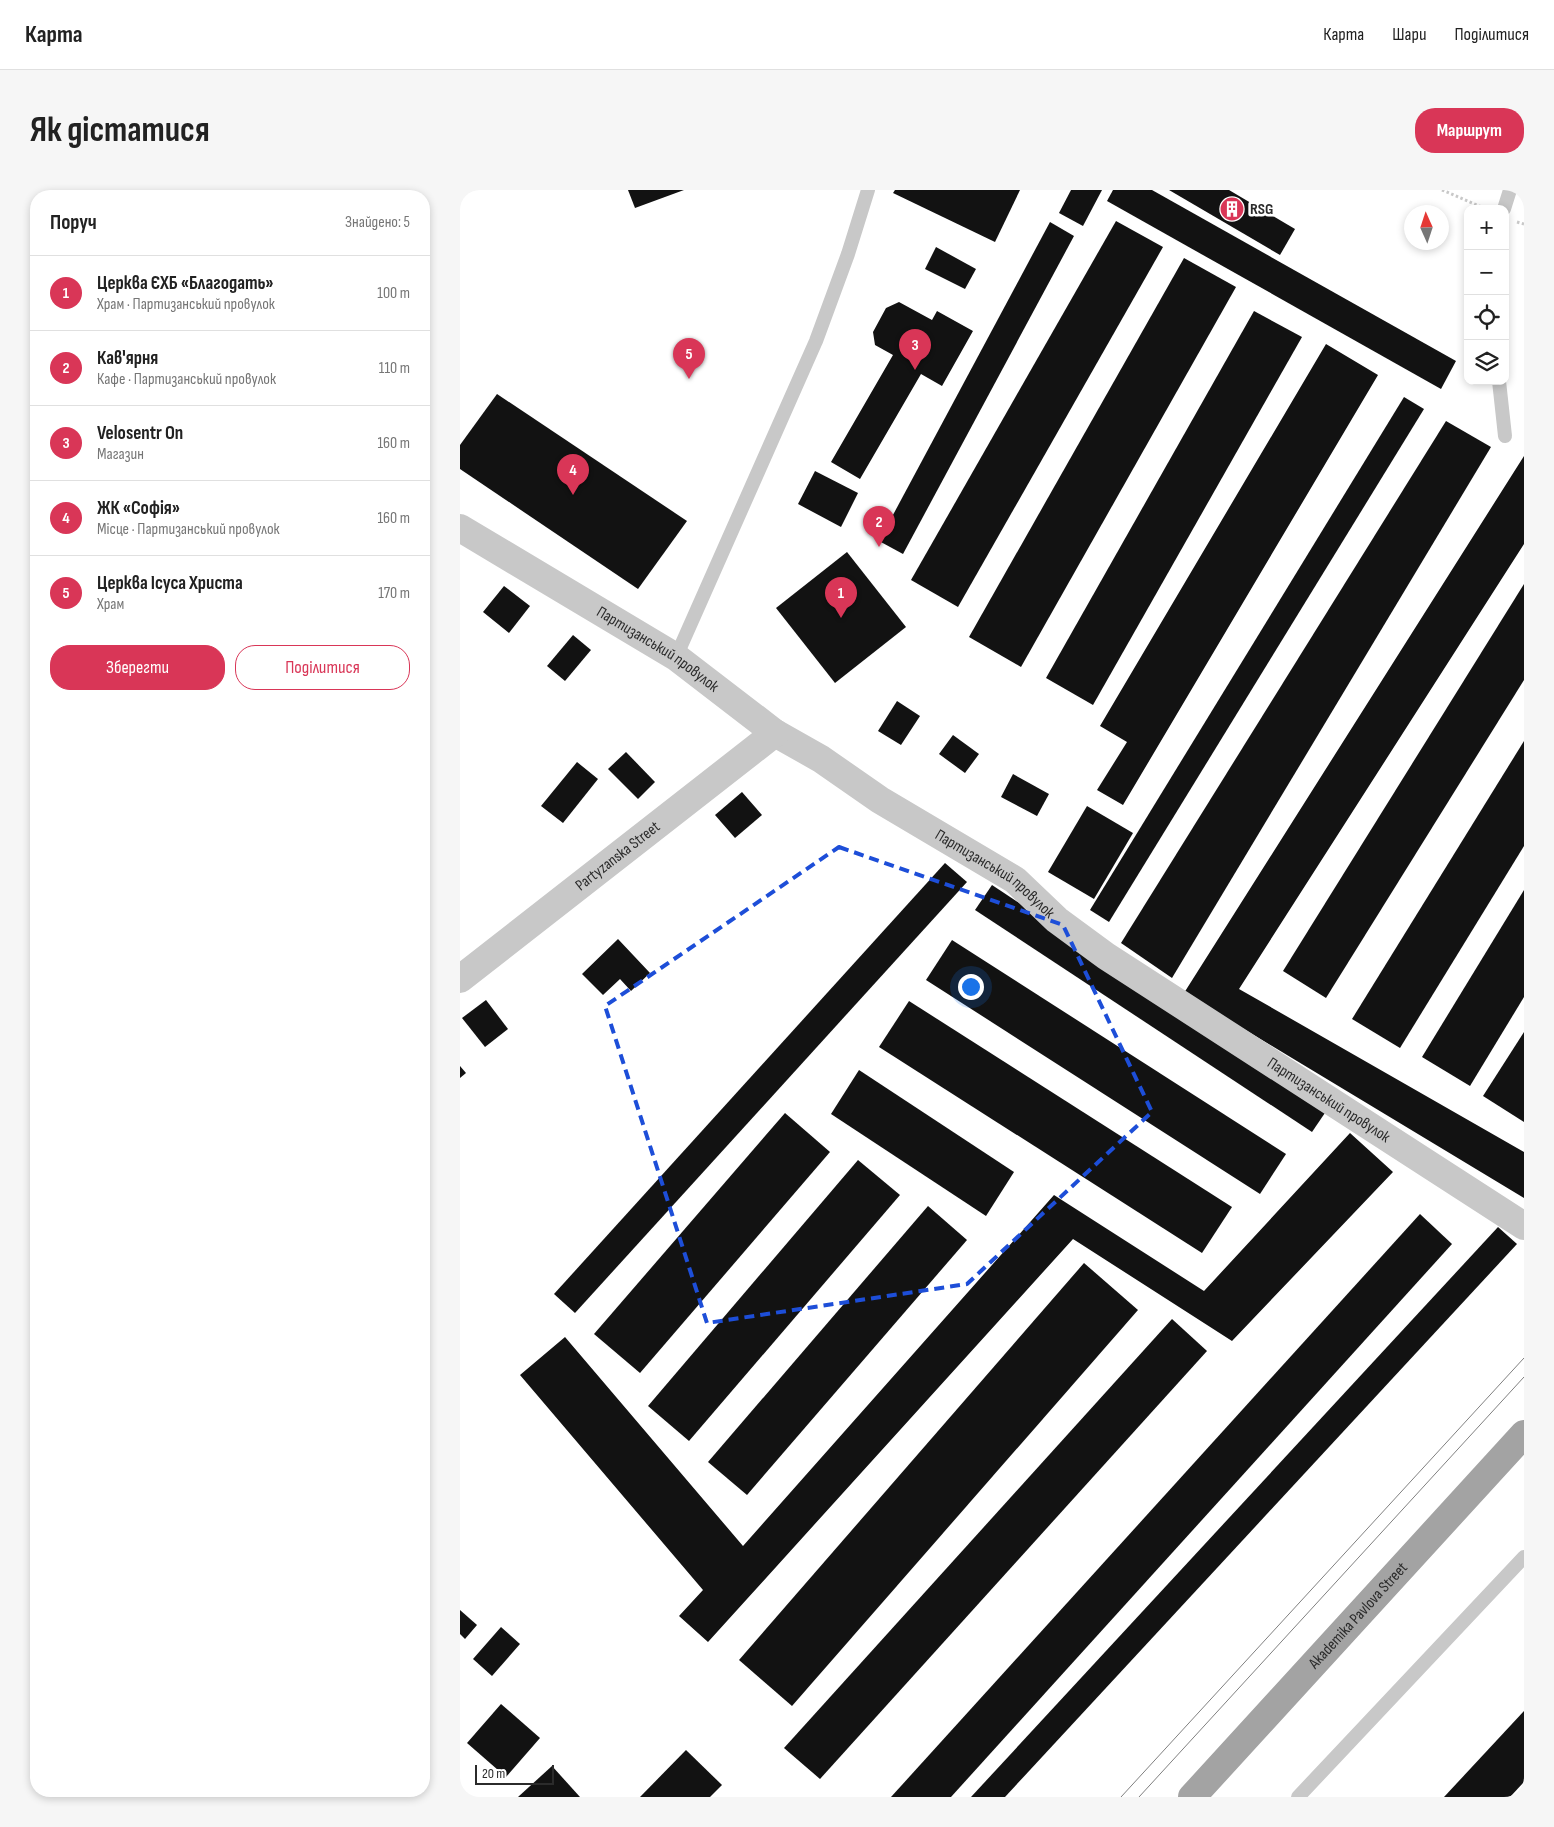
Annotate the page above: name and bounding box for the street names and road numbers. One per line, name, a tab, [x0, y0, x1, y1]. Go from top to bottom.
street label: Партизанський провулок	[593, 602, 724, 697]
street label: Partyzanska Street	[572, 817, 664, 895]
street label: Партизанський провулок	[932, 825, 1059, 923]
street label: Партизанський провулок	[1264, 1053, 1395, 1147]
street label: Akademika Pavlova Street	[1304, 1558, 1411, 1673]

